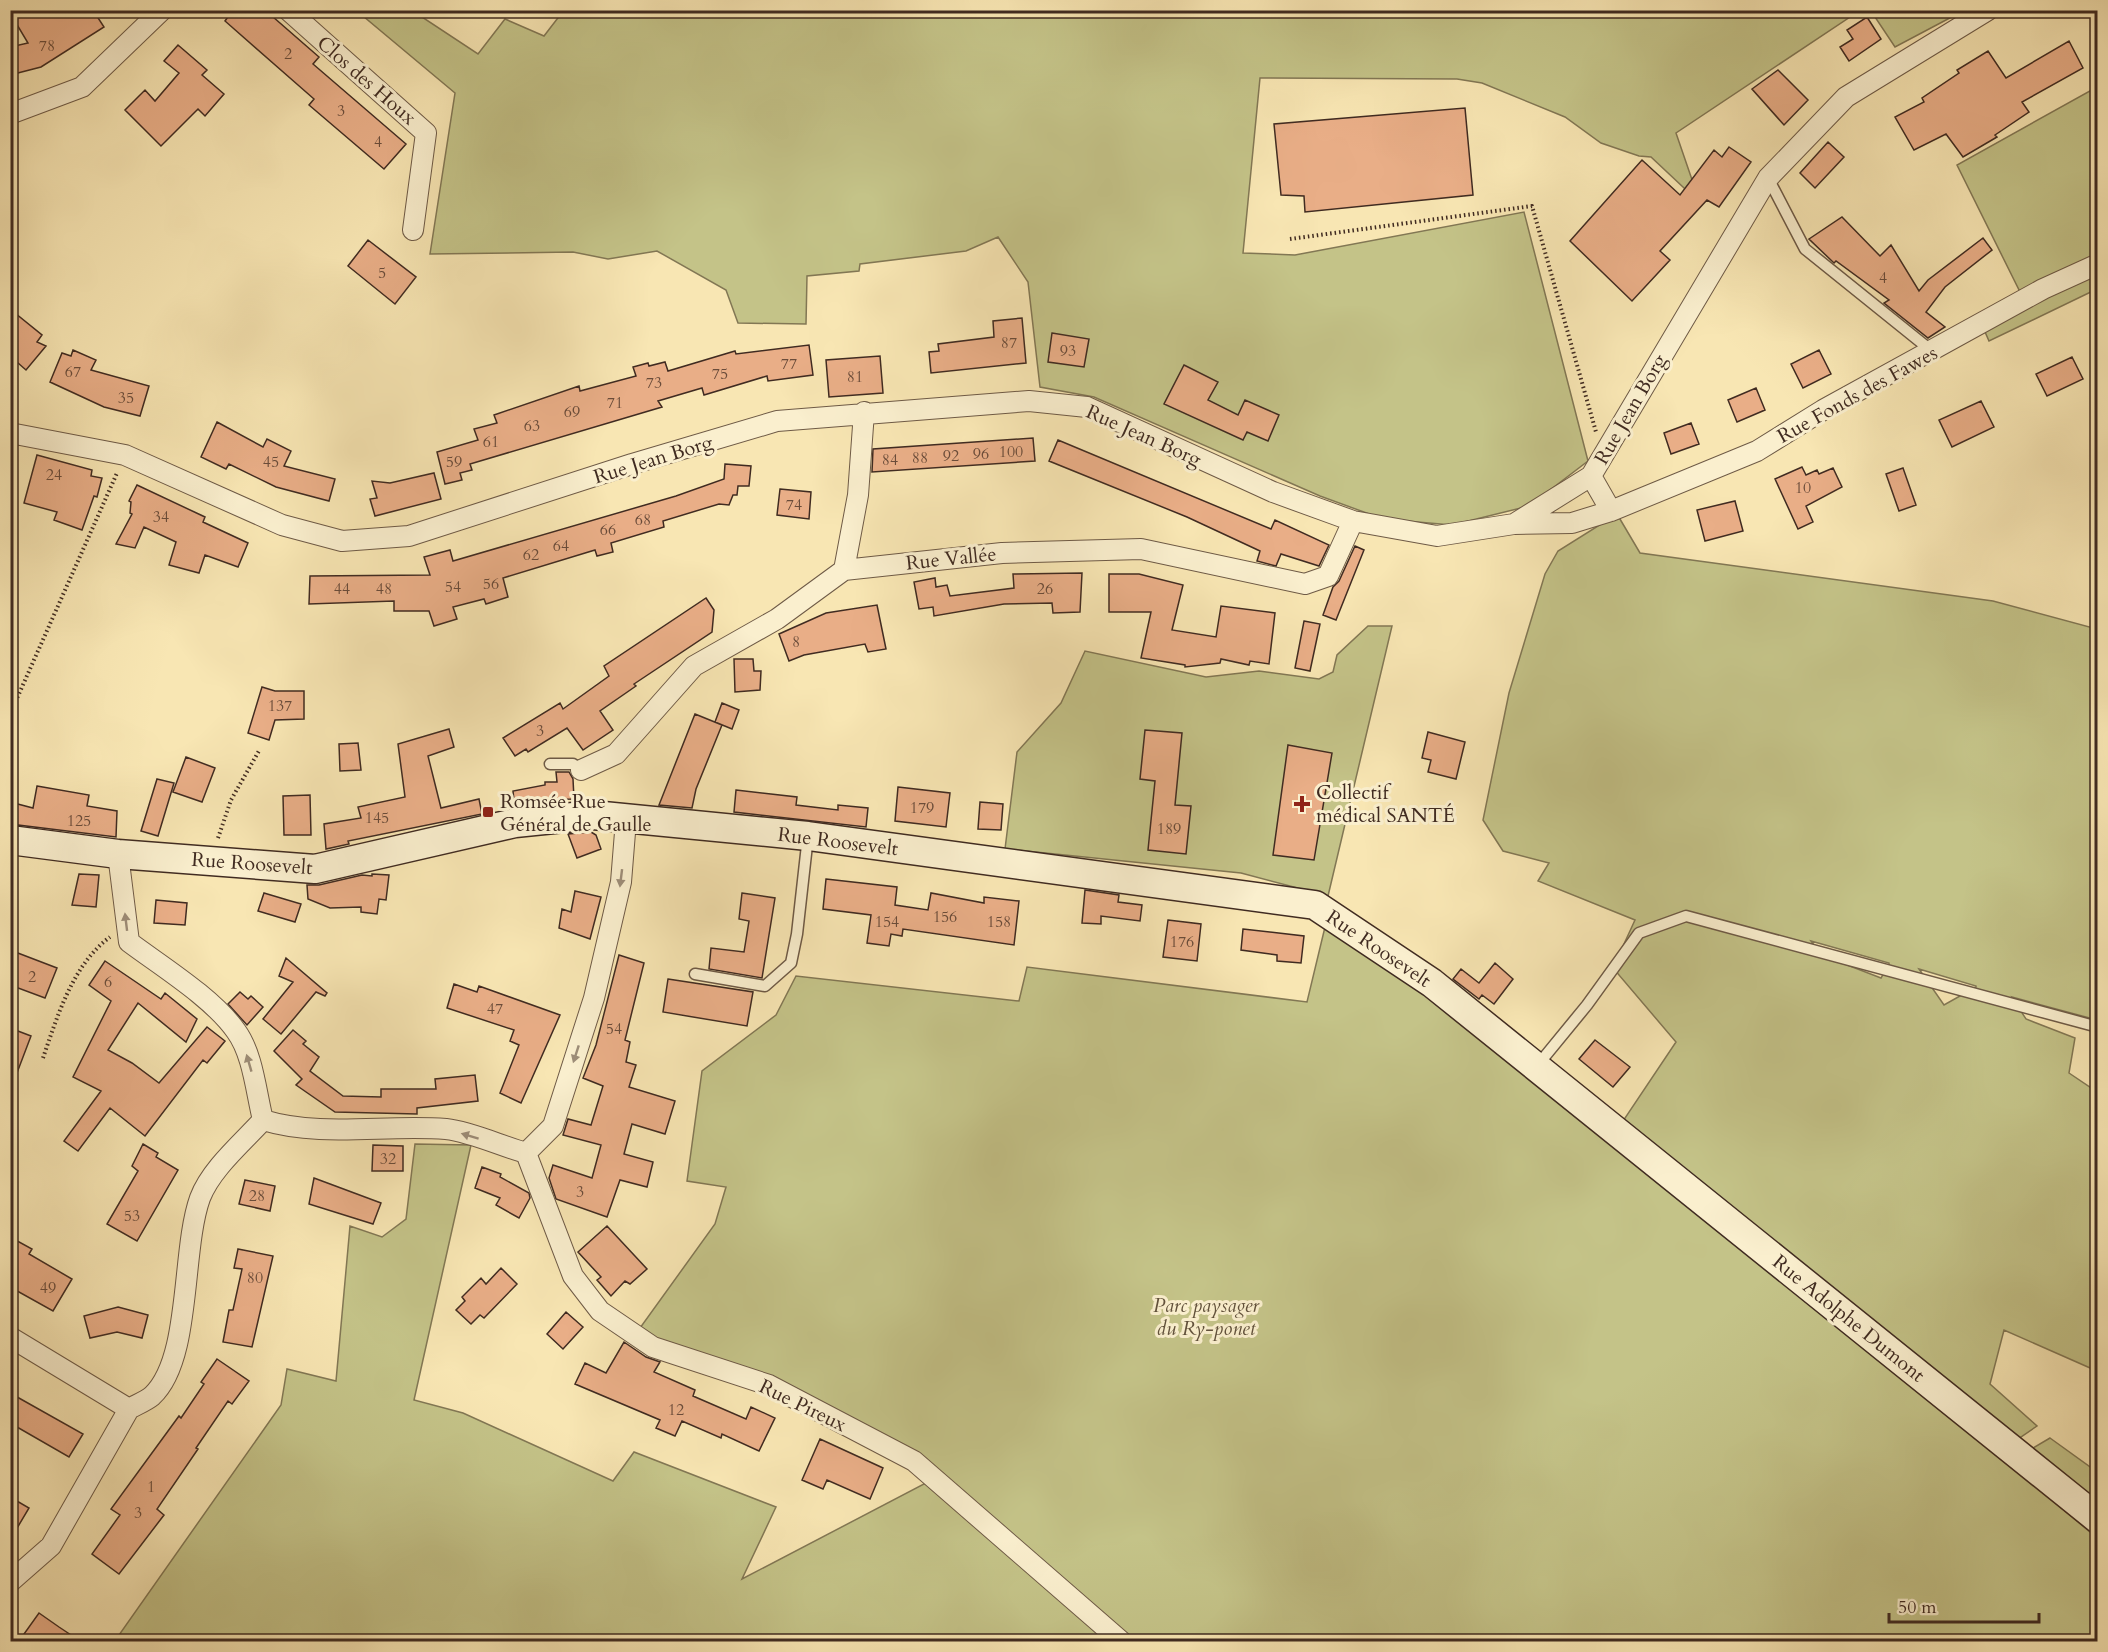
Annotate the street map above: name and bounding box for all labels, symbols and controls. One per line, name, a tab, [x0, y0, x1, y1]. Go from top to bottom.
street label: Clos des Houx	[311, 30, 422, 131]
house number: 78	[39, 35, 55, 57]
house number: 2	[284, 43, 292, 65]
house number: 3	[337, 100, 345, 122]
house number: 4	[374, 131, 382, 153]
house number: 5	[378, 262, 386, 284]
house number: 4	[1879, 267, 1887, 289]
house number: 87	[1001, 332, 1017, 354]
street label: Rue Fonds des Fawes	[1772, 339, 1942, 450]
house number: 93	[1060, 340, 1076, 362]
street label: Rue Jean Borg	[1588, 348, 1673, 469]
house number: 77	[781, 353, 797, 375]
house number: 67	[65, 361, 81, 383]
house number: 75	[712, 363, 728, 385]
house number: 81	[847, 366, 863, 388]
house number: 73	[646, 372, 662, 394]
house number: 35	[118, 387, 134, 409]
house number: 71	[607, 392, 623, 414]
street label: Rue Jean Borg	[1082, 398, 1206, 473]
house number: 69	[564, 401, 580, 423]
house number: 63	[524, 415, 540, 437]
street label: Rue Jean Borg	[590, 428, 717, 490]
house number: 61	[483, 431, 499, 453]
house number: 100	[999, 441, 1023, 463]
house number: 96	[973, 443, 989, 465]
house number: 92	[943, 445, 959, 467]
house number: 88	[912, 447, 928, 469]
house number: 84	[882, 449, 898, 471]
house number: 45	[263, 451, 279, 473]
house number: 59	[446, 451, 462, 473]
house number: 24	[46, 464, 62, 486]
house number: 10	[1795, 477, 1811, 499]
house number: 74	[786, 494, 802, 516]
house number: 34	[153, 506, 169, 528]
house number: 68	[635, 509, 651, 531]
house number: 66	[600, 519, 616, 541]
house number: 64	[553, 535, 569, 557]
street label: Rue Vallée	[904, 540, 998, 577]
house number: 62	[523, 544, 539, 566]
house number: 56	[483, 573, 499, 595]
house number: 54	[445, 576, 461, 598]
house number: 44	[334, 578, 350, 600]
house number: 48	[376, 578, 392, 600]
house number: 26	[1037, 578, 1053, 600]
house number: 8	[792, 631, 800, 653]
house number: 137	[268, 695, 292, 717]
house number: 3	[536, 720, 544, 742]
place label: Collectif médical SANTÉ	[1316, 779, 1455, 829]
place label: Romsée Rue Général de Gaulle	[500, 788, 652, 838]
marker: Collectif médical SANTÉ	[1293, 795, 1311, 813]
house number: 179	[910, 797, 934, 819]
marker: Romsée Rue Général de Gaulle	[481, 805, 495, 819]
house number: 145	[365, 807, 389, 829]
house number: 125	[67, 810, 91, 832]
house number: 189	[1157, 818, 1181, 840]
street label: Rue Roosevelt	[776, 821, 900, 862]
street label: Rue Roosevelt	[191, 846, 314, 881]
one-way arrow	[617, 869, 626, 888]
street label: Rue Roosevelt	[1321, 903, 1437, 994]
house number: 156	[933, 906, 957, 928]
house number: 154	[875, 911, 899, 933]
house number: 158	[987, 911, 1011, 933]
one-way arrow	[122, 912, 131, 931]
house number: 176	[1170, 931, 1194, 953]
house number: 2	[28, 966, 36, 988]
house number: 6	[104, 971, 112, 993]
house number: 47	[487, 998, 503, 1020]
house number: 54	[606, 1018, 622, 1040]
one-way arrow	[571, 1045, 580, 1063]
one-way arrow	[244, 1054, 253, 1072]
one-way arrow	[461, 1131, 479, 1140]
house number: 32	[380, 1148, 396, 1170]
house number: 3	[576, 1181, 584, 1203]
house number: 28	[249, 1185, 265, 1207]
house number: 53	[124, 1205, 140, 1227]
street label: Rue Adolphe Dumont	[1767, 1248, 1931, 1389]
house number: 80	[247, 1267, 263, 1289]
house number: 49	[40, 1277, 56, 1299]
park label: Parc paysager du Ry-ponet	[1153, 1292, 1260, 1342]
street label: Rue Pireux	[755, 1373, 851, 1438]
house number: 12	[668, 1399, 684, 1421]
house number: 1	[147, 1476, 155, 1498]
house number: 3	[134, 1502, 142, 1524]
scale bar	[1889, 1586, 2039, 1624]
text: 50 m	[1898, 1595, 1937, 1620]

